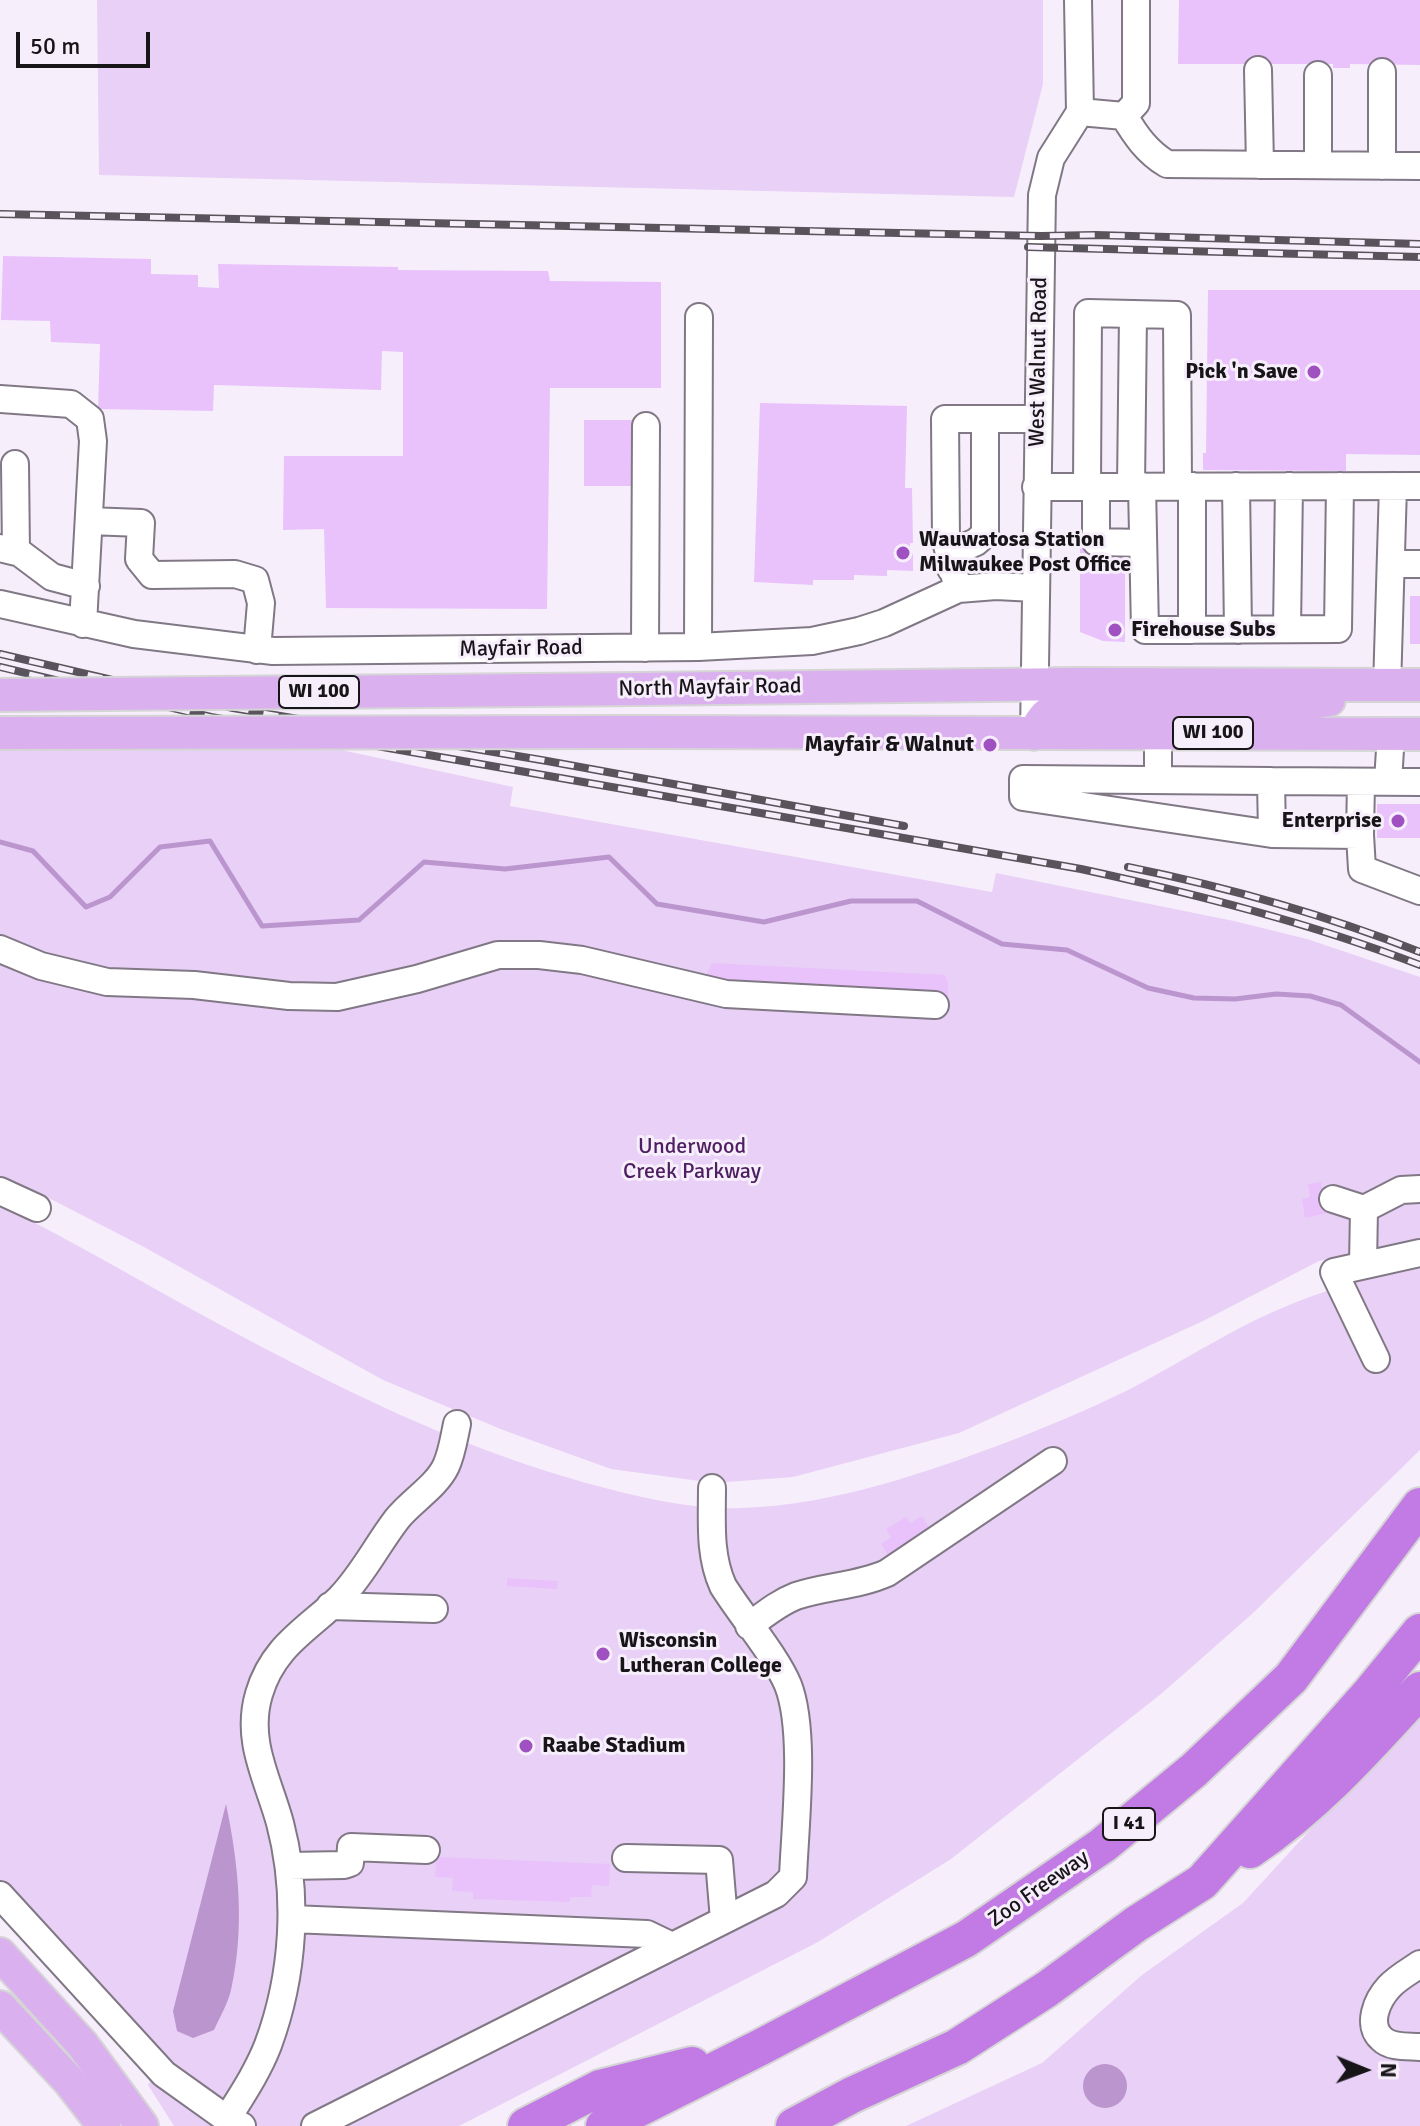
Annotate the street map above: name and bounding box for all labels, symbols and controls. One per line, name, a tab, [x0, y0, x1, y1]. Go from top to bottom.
scale bar	[20, 16, 154, 66]
text: 50 m	[30, 31, 80, 61]
street label: West Walnut Road	[1024, 277, 1054, 447]
place label: Pick 'n Save	[1185, 359, 1298, 385]
marker: Pick 'n Save	[1305, 363, 1323, 381]
place label: Wauwatosa Station Milwaukee Post Office	[919, 527, 1131, 578]
marker: Wauwatosa Station Milwaukee Post Office	[894, 544, 912, 562]
place label: Firehouse Subs	[1131, 617, 1276, 643]
marker: Firehouse Subs	[1106, 621, 1124, 639]
street label: Mayfair Road	[459, 635, 583, 663]
street label: North Mayfair Road	[618, 673, 802, 703]
road number: WI 100	[279, 676, 359, 708]
road number: WI 100	[1173, 717, 1253, 749]
place label: Mayfair & Walnut	[805, 732, 974, 758]
marker: Mayfair & Walnut	[981, 736, 999, 754]
place label: Enterprise	[1281, 808, 1382, 834]
marker: Enterprise	[1389, 812, 1407, 830]
park label: Underwood Creek Parkway	[623, 1134, 761, 1186]
place label: Wisconsin Lutheran College	[619, 1628, 782, 1680]
marker: Wisconsin Lutheran College	[594, 1645, 612, 1663]
place label: Raabe Stadium	[542, 1733, 685, 1759]
marker: Raabe Stadium	[517, 1737, 535, 1755]
road number: I 41	[1103, 1808, 1155, 1840]
street label: Zoo Freeway	[984, 1845, 1094, 1933]
north arrow	[1324, 2030, 1404, 2110]
text: N	[1375, 2063, 1402, 2078]

